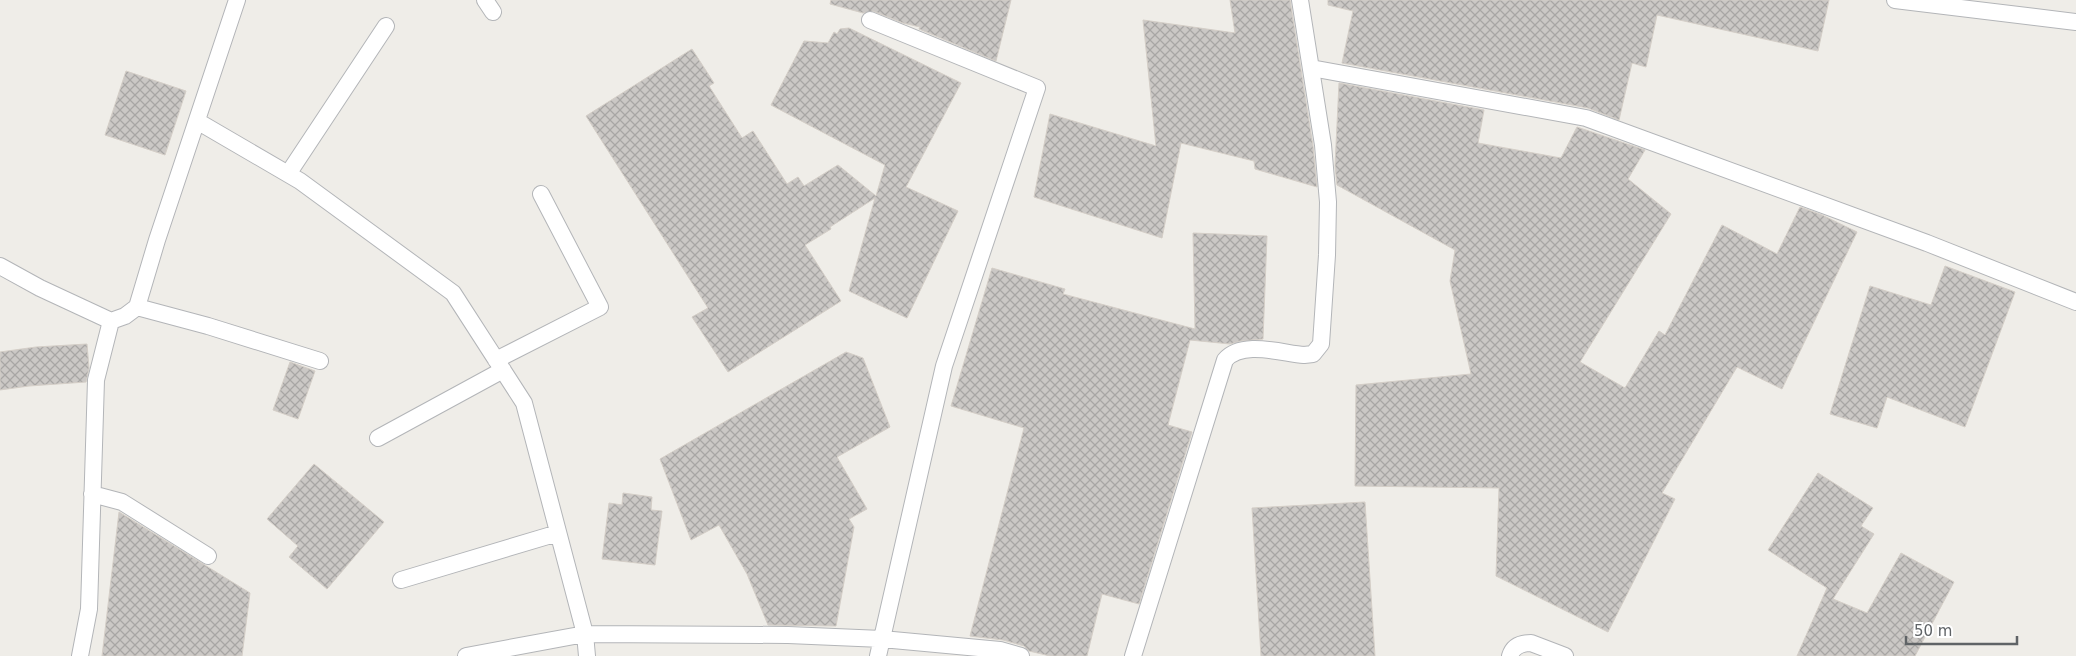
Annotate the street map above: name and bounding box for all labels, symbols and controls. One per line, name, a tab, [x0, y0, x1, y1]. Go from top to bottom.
scale bar	[1906, 614, 2017, 646]
text: 50 m	[1914, 622, 1952, 640]

